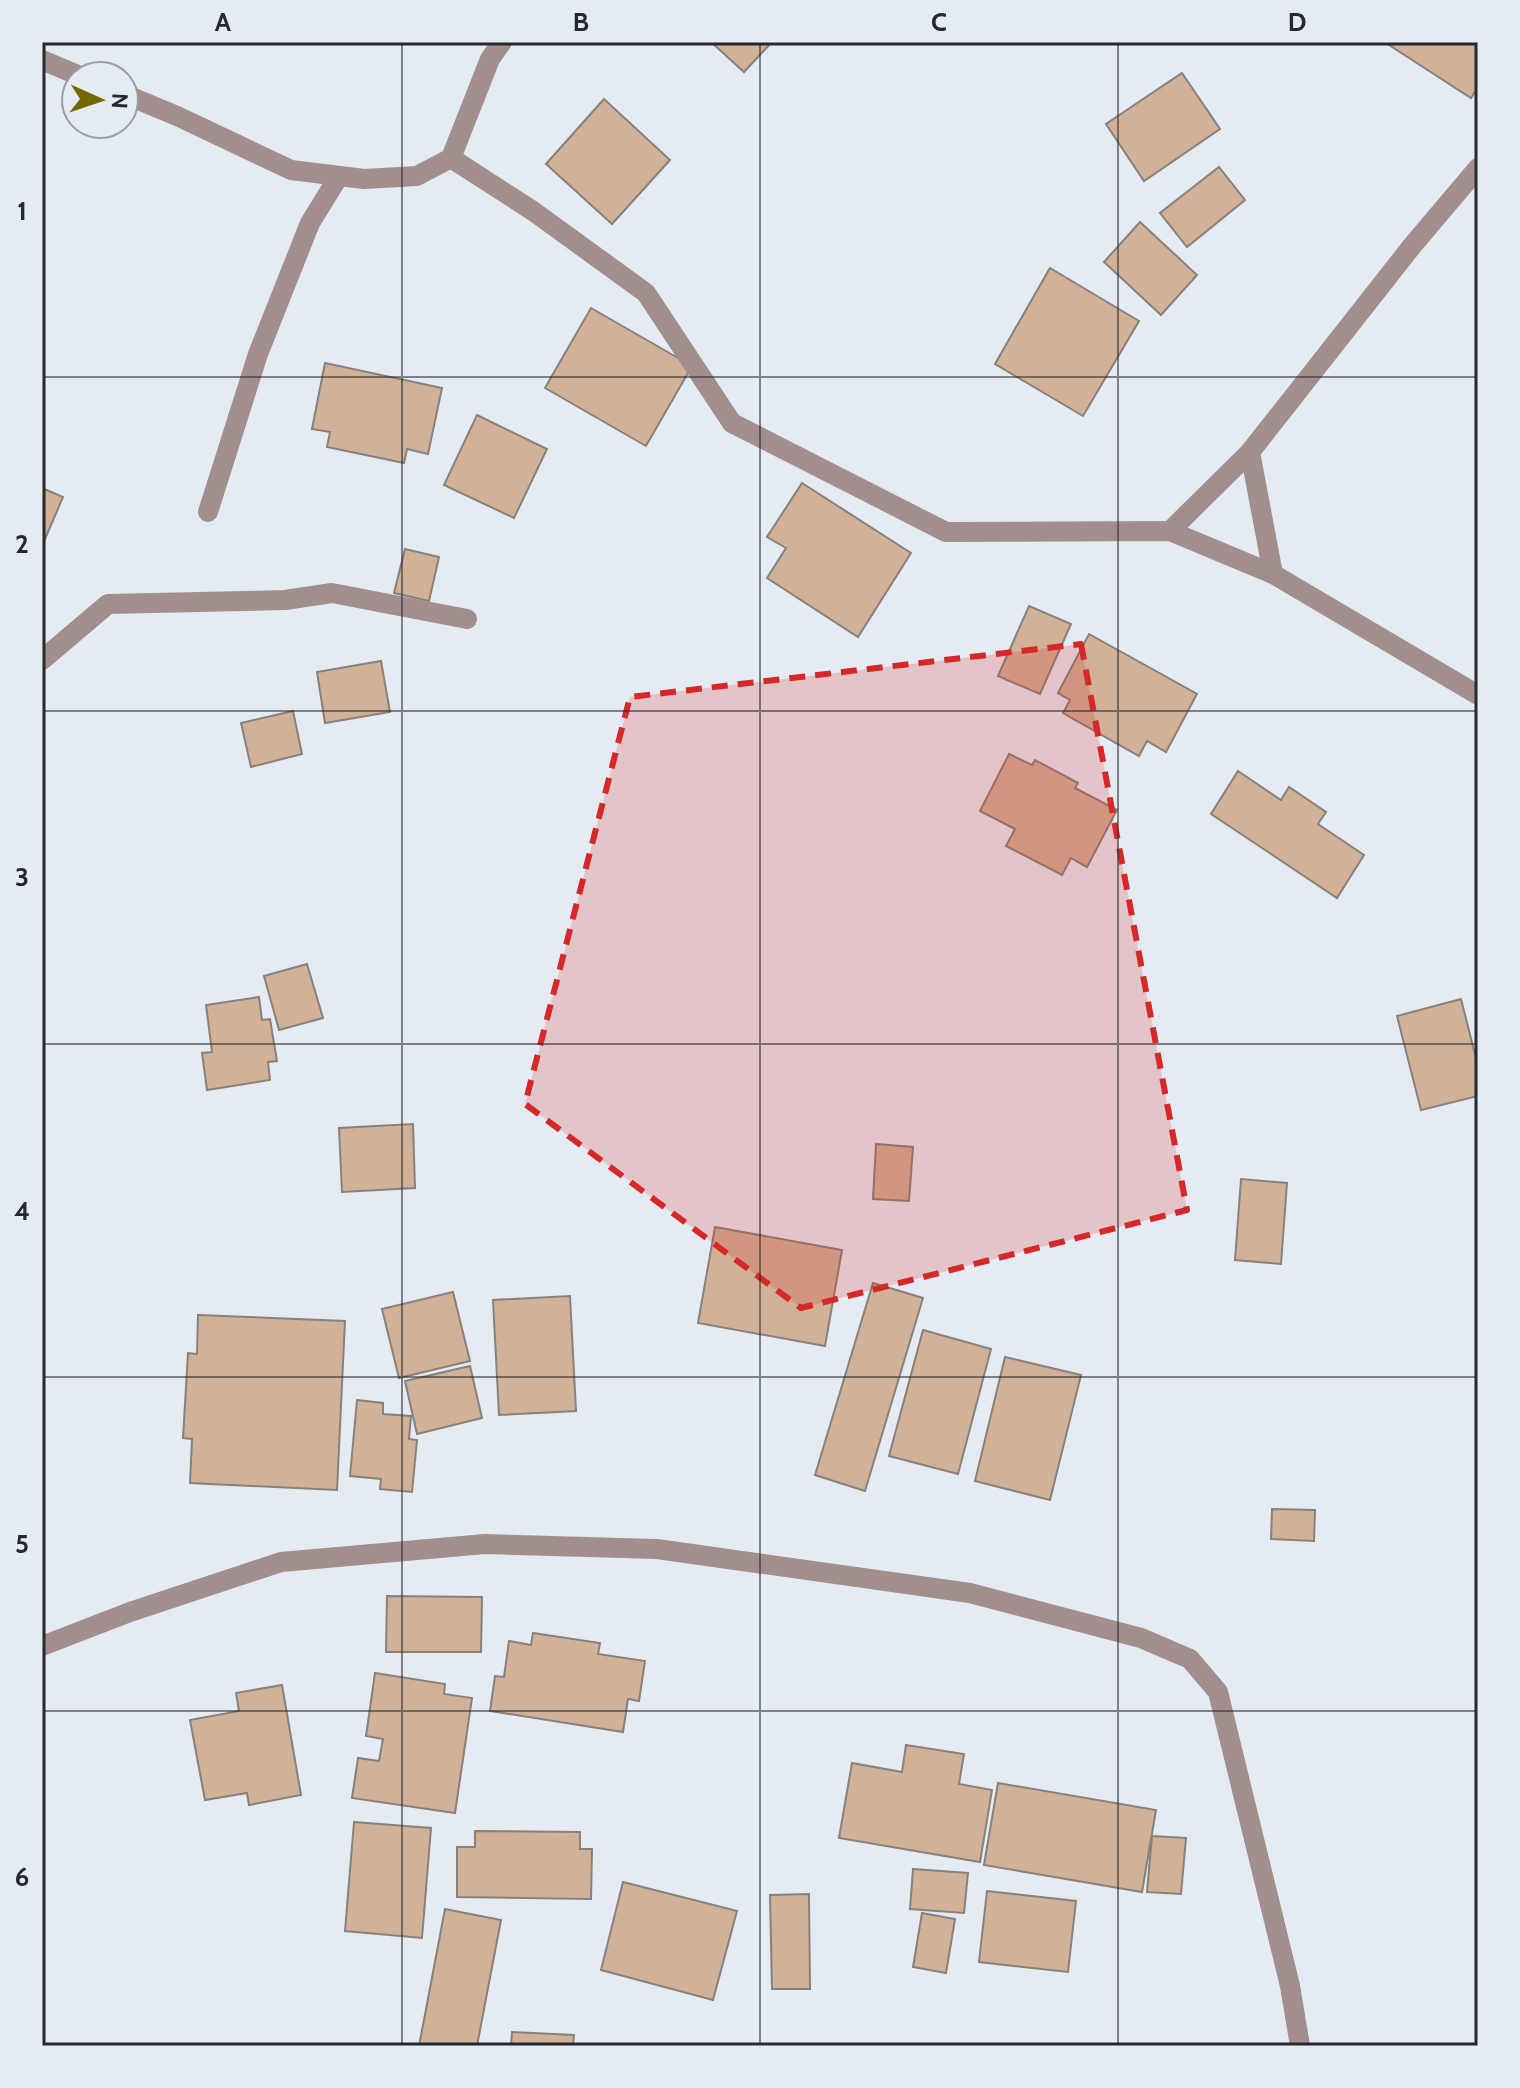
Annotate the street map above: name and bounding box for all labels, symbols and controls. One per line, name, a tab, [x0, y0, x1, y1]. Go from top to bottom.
text: A	[215, 6, 232, 38]
text: B	[573, 6, 589, 38]
text: C	[931, 6, 947, 38]
text: D	[1288, 6, 1306, 38]
north arrow	[60, 60, 140, 140]
text: N	[106, 93, 133, 109]
text: 1	[17, 195, 27, 227]
text: 2	[15, 528, 29, 560]
text: 3	[15, 861, 29, 893]
text: 4	[14, 1195, 30, 1227]
text: 5	[15, 1528, 29, 1560]
text: 6	[15, 1861, 29, 1893]

